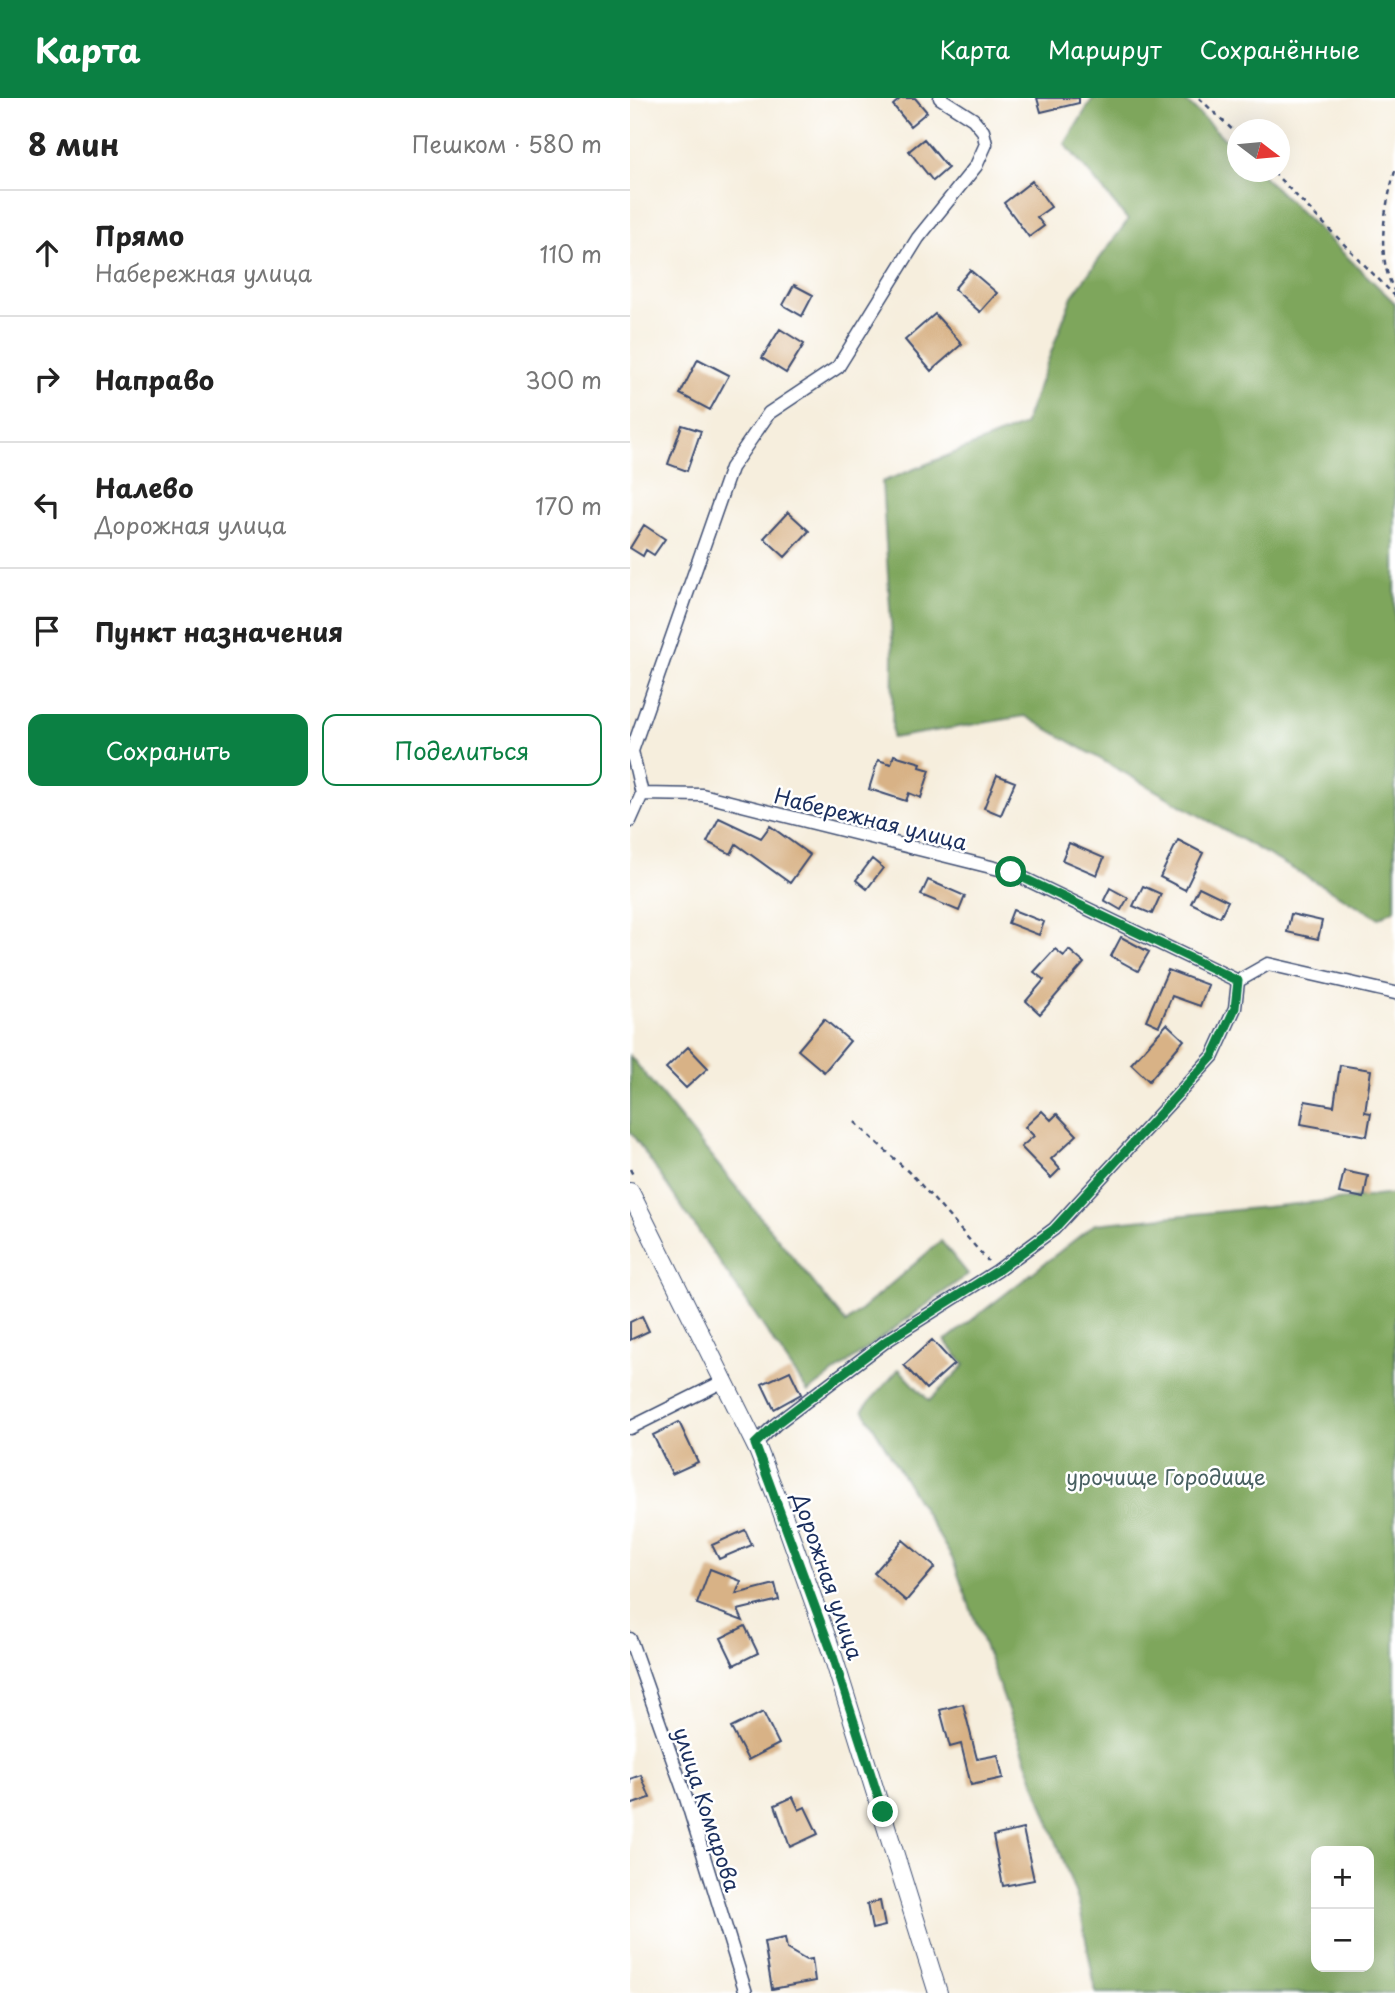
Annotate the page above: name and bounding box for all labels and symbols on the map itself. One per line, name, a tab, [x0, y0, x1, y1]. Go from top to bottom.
north arrow	[1227, 119, 1290, 182]
street label: Набережная улица	[771, 779, 972, 858]
route start	[995, 856, 1026, 887]
park label: урочище Городище	[1066, 1460, 1266, 1492]
street label: Дорожная улица	[785, 1487, 873, 1665]
street label: улица Комарова	[666, 1722, 750, 1896]
route end	[867, 1796, 898, 1827]

